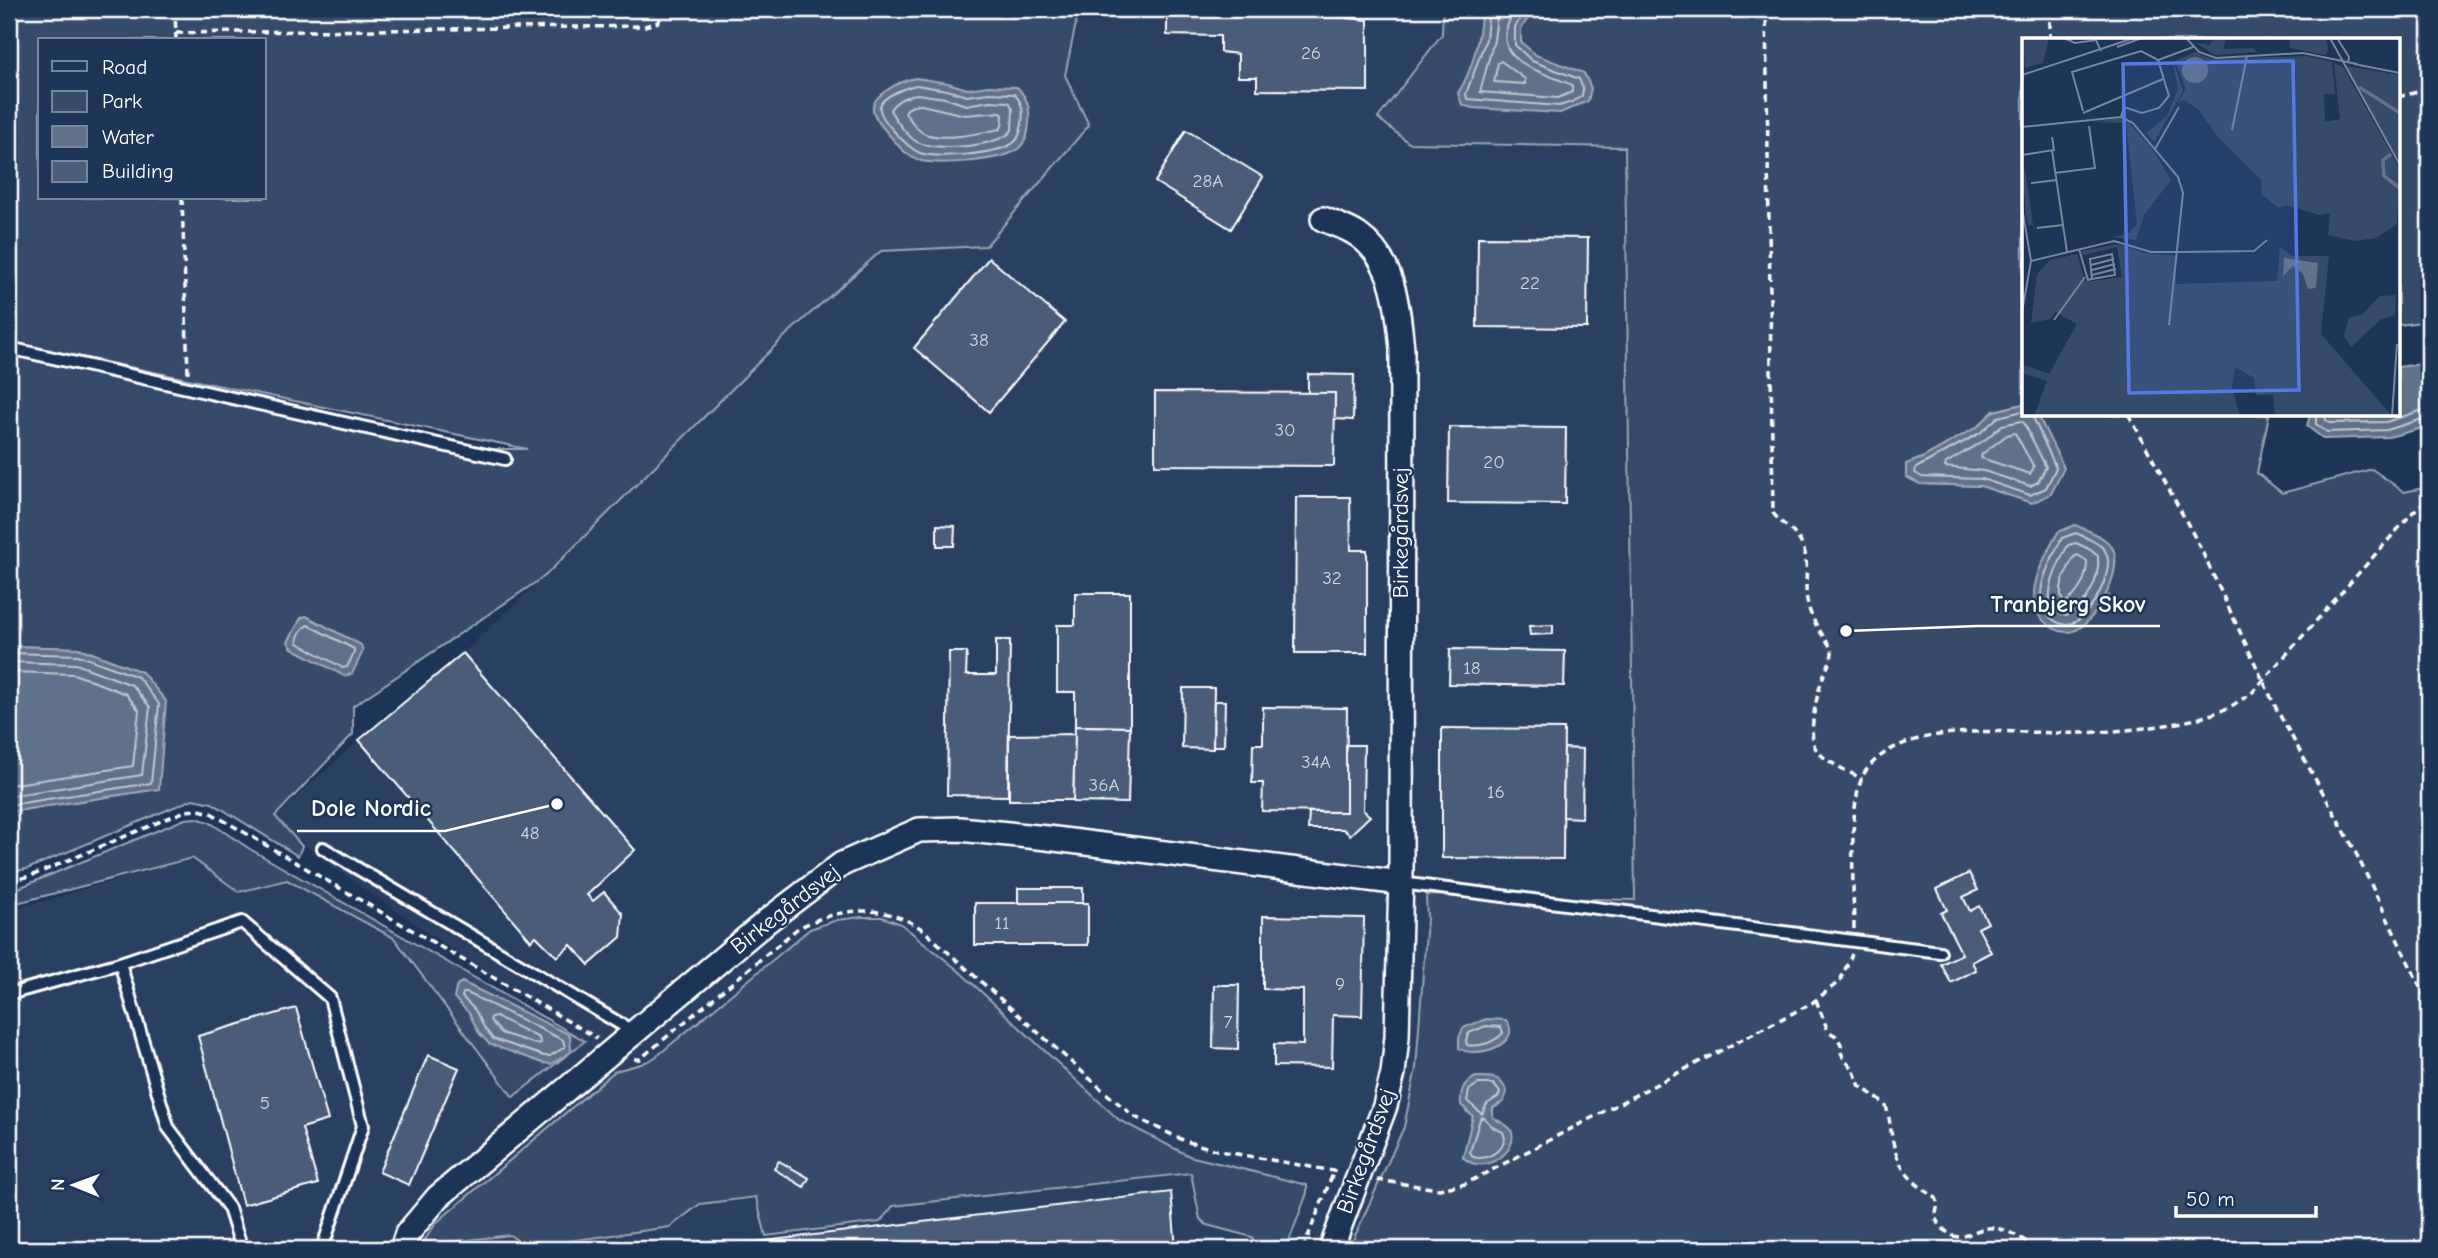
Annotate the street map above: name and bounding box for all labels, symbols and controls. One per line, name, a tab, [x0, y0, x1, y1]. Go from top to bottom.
legend	[38, 38, 266, 200]
inset map	[2022, 38, 2400, 416]
house number: 26	[1301, 42, 1321, 64]
text: Road	[102, 55, 147, 79]
text: Park	[102, 89, 142, 113]
text: Water	[102, 125, 155, 149]
text: Building	[102, 159, 174, 183]
house number: 28A	[1193, 170, 1223, 192]
house number: 22	[1520, 272, 1540, 294]
house number: 38	[969, 329, 989, 351]
house number: 30	[1274, 419, 1296, 441]
house number: 20	[1483, 451, 1505, 473]
street label: Birkegårdsvej	[1387, 467, 1414, 599]
house number: 32	[1322, 567, 1342, 589]
callout: Tranbjerg Skov	[1977, 581, 2160, 626]
text: Tranbjerg Skov	[1991, 590, 2146, 618]
house number: 18	[1463, 657, 1481, 679]
house number: 34A	[1301, 751, 1331, 773]
house number: 36A	[1089, 774, 1119, 796]
house number: 16	[1487, 781, 1505, 803]
callout: Dole Nordic	[297, 786, 445, 831]
text: Dole Nordic	[311, 794, 431, 822]
house number: 48	[521, 822, 539, 844]
street label: Birkegårdsvej	[725, 858, 845, 960]
house number: 11	[994, 912, 1010, 934]
house number: 9	[1335, 973, 1345, 995]
house number: 7	[1224, 1011, 1233, 1033]
street label: Birkegårdsvej	[1331, 1085, 1401, 1217]
house number: 5	[260, 1092, 270, 1114]
north arrow	[38, 1150, 108, 1220]
scale bar	[2176, 1174, 2316, 1218]
text: N	[47, 1178, 69, 1191]
text: 50 m	[2186, 1187, 2235, 1211]

